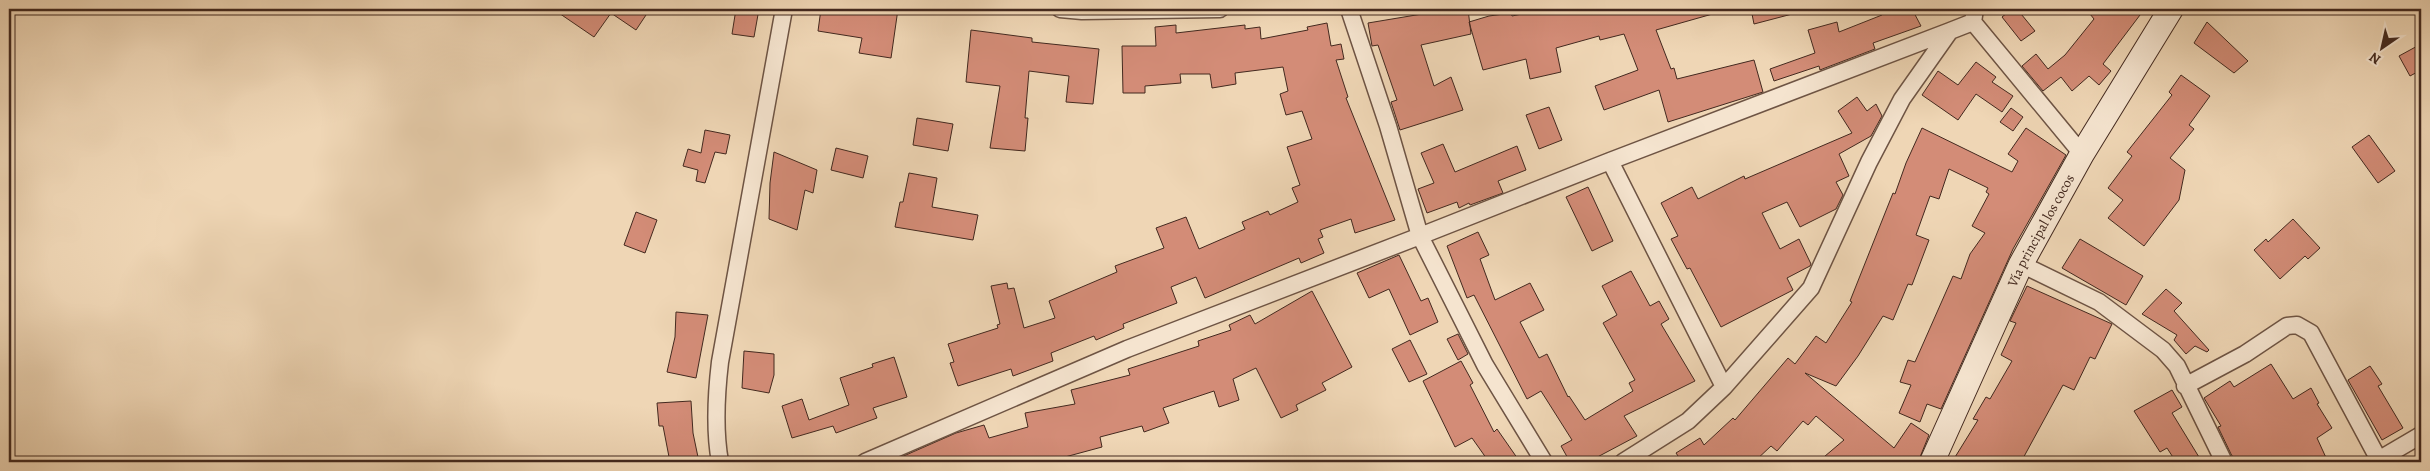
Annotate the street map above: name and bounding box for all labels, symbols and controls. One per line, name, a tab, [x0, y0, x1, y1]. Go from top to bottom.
north arrow	[2358, 22, 2408, 72]
text: N	[2365, 48, 2385, 69]
street label: Vía principal los cocos	[2002, 170, 2079, 291]

